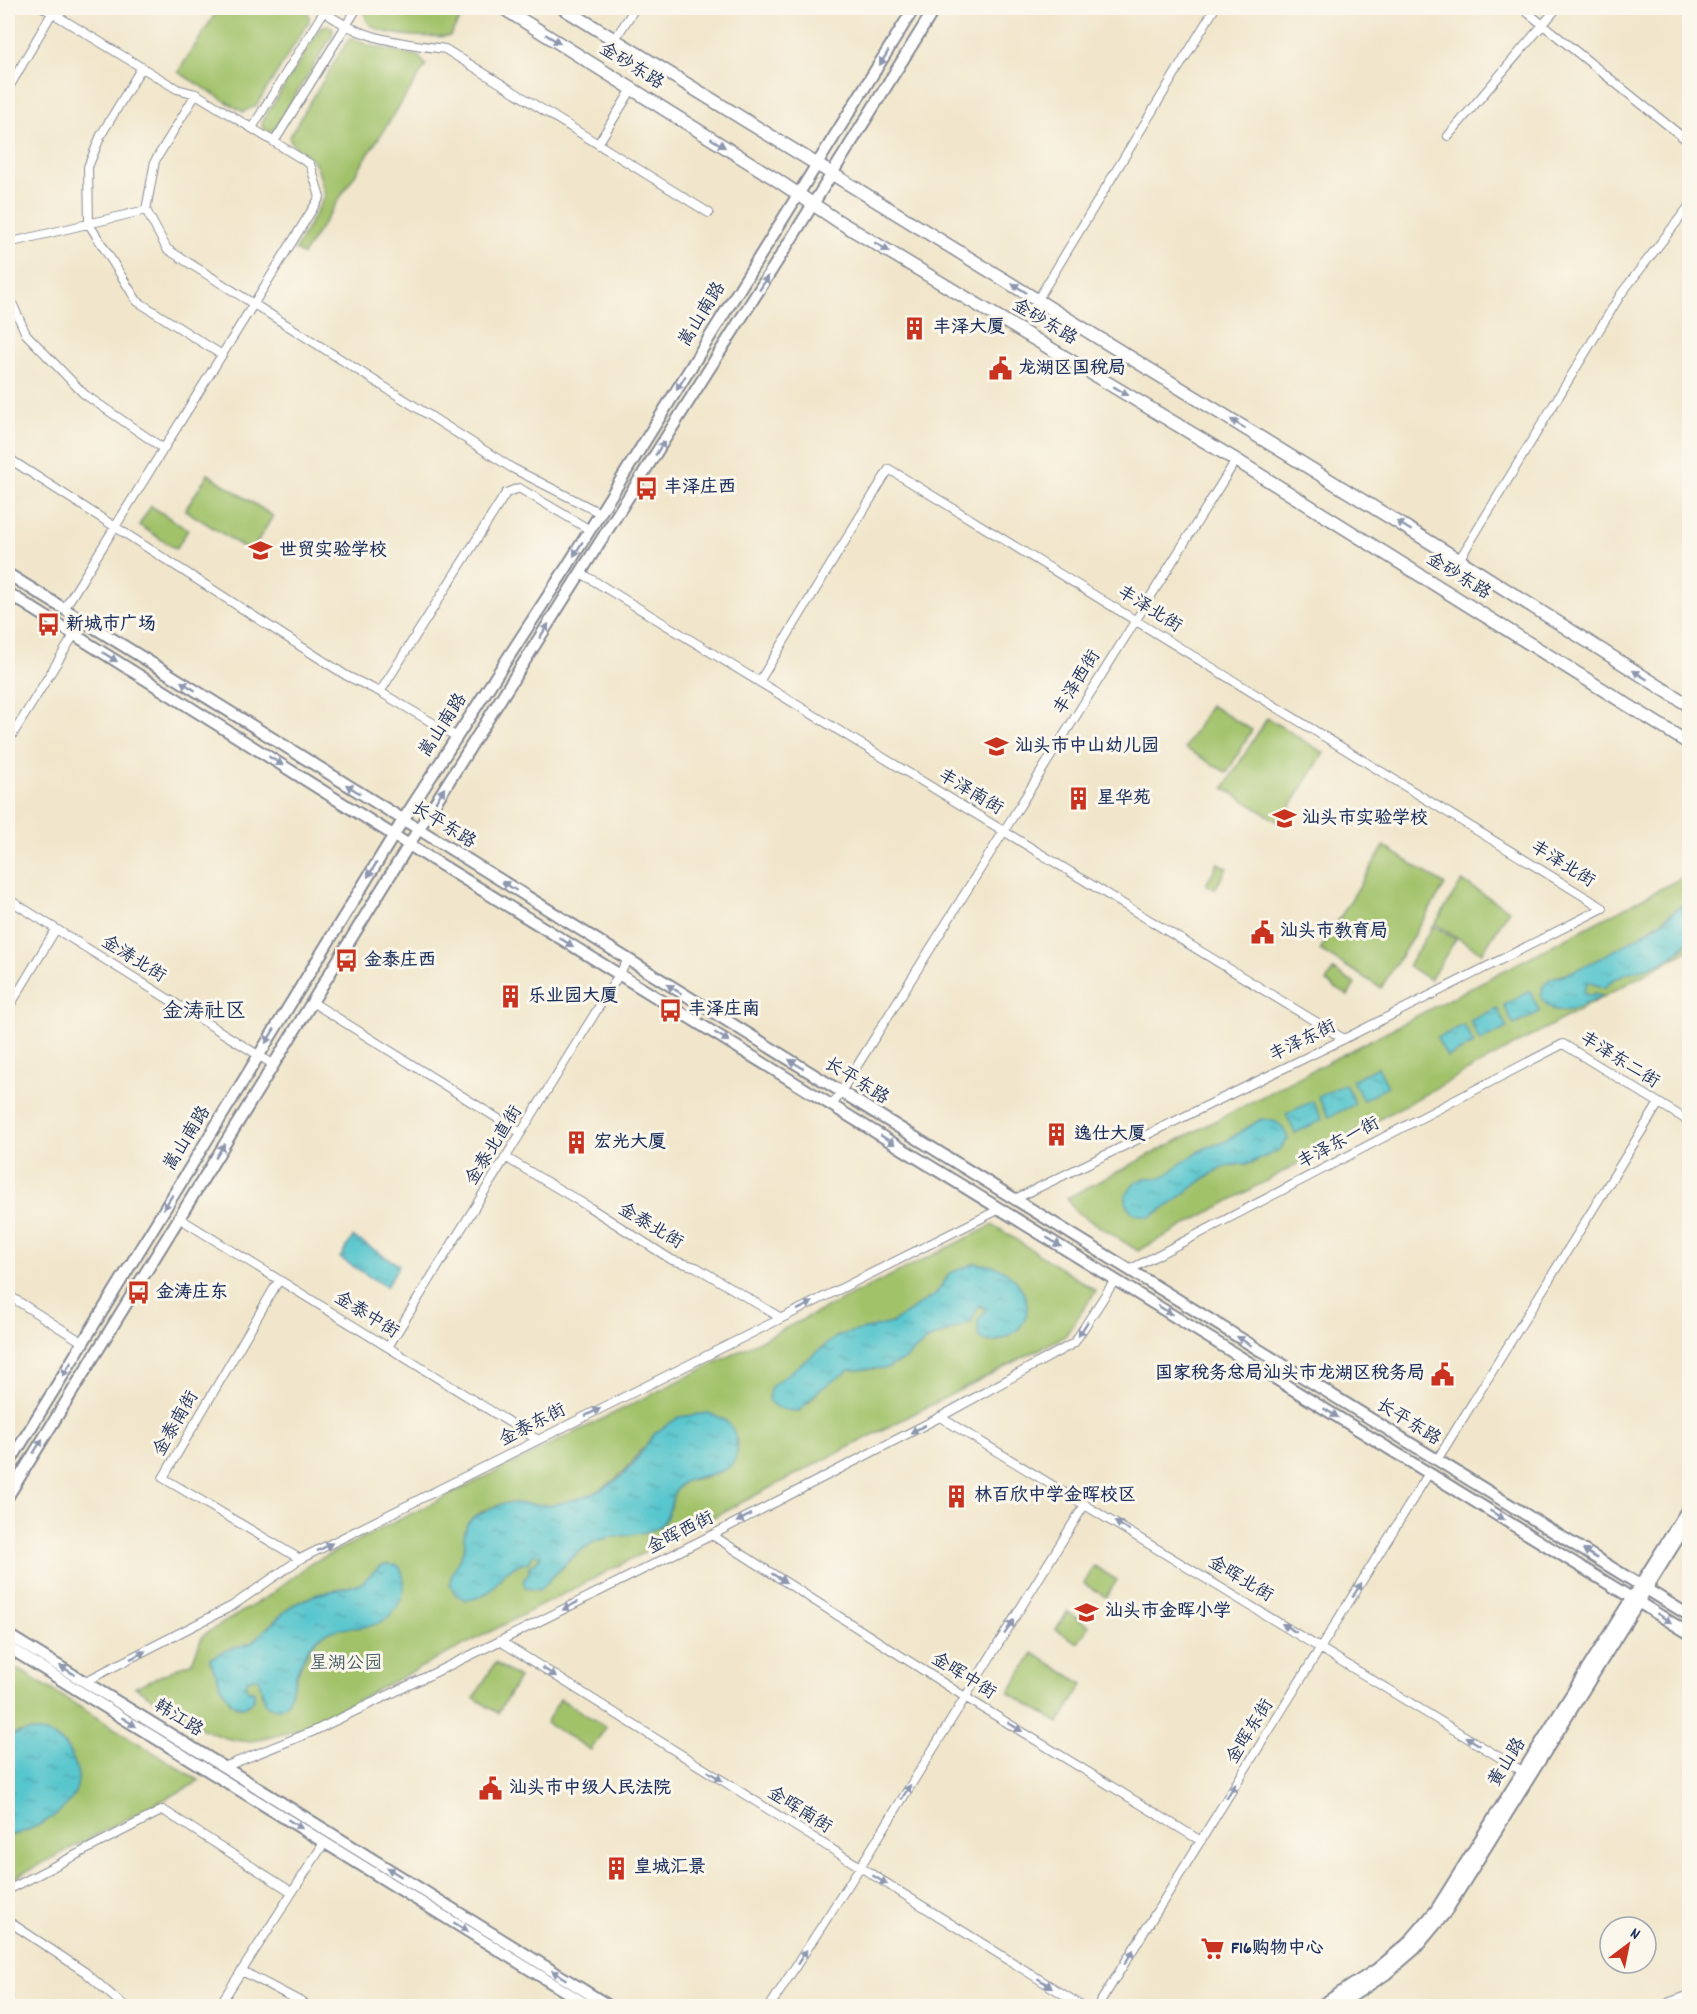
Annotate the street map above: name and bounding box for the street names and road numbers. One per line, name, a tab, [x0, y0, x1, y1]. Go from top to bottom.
street label: 金砂东路	[594, 37, 668, 97]
street label: 嵩山南路	[673, 278, 733, 352]
street label: 金砂东路	[1007, 294, 1081, 352]
street label: 金砂东路	[1421, 547, 1495, 607]
street label: 丰泽北街	[1112, 580, 1186, 640]
street label: 丰泽西街	[1048, 646, 1108, 720]
street label: 嵩山南路	[414, 689, 474, 763]
street label: 丰泽南街	[933, 764, 1007, 822]
street label: 长平东路	[406, 796, 480, 856]
street label: 丰泽北街	[1525, 835, 1599, 895]
street label: 金涛北街	[96, 930, 170, 990]
street label: 丰泽东街	[1265, 1015, 1341, 1069]
street label: 丰泽东二街	[1574, 1027, 1664, 1095]
street label: 长平东路	[819, 1052, 893, 1112]
street label: 金泰北直街	[461, 1101, 529, 1191]
street label: 嵩山南路	[158, 1102, 218, 1176]
street label: 丰泽东一街	[1293, 1112, 1385, 1176]
street label: 金泰北街	[613, 1198, 687, 1256]
street label: 金泰中街	[329, 1286, 403, 1346]
street label: 金泰南街	[148, 1387, 206, 1461]
street label: 长平东路	[1371, 1393, 1445, 1453]
street label: 金泰东街	[495, 1399, 571, 1453]
street label: 金晖西街	[643, 1507, 719, 1561]
street label: 金晖北街	[1203, 1551, 1277, 1609]
street label: 金晖中街	[926, 1647, 1000, 1707]
street label: 韩江路	[148, 1694, 208, 1744]
street label: 金晖东街	[1221, 1695, 1281, 1769]
street label: 黄山路	[1483, 1733, 1533, 1793]
street label: 金晖南街	[762, 1781, 836, 1841]

